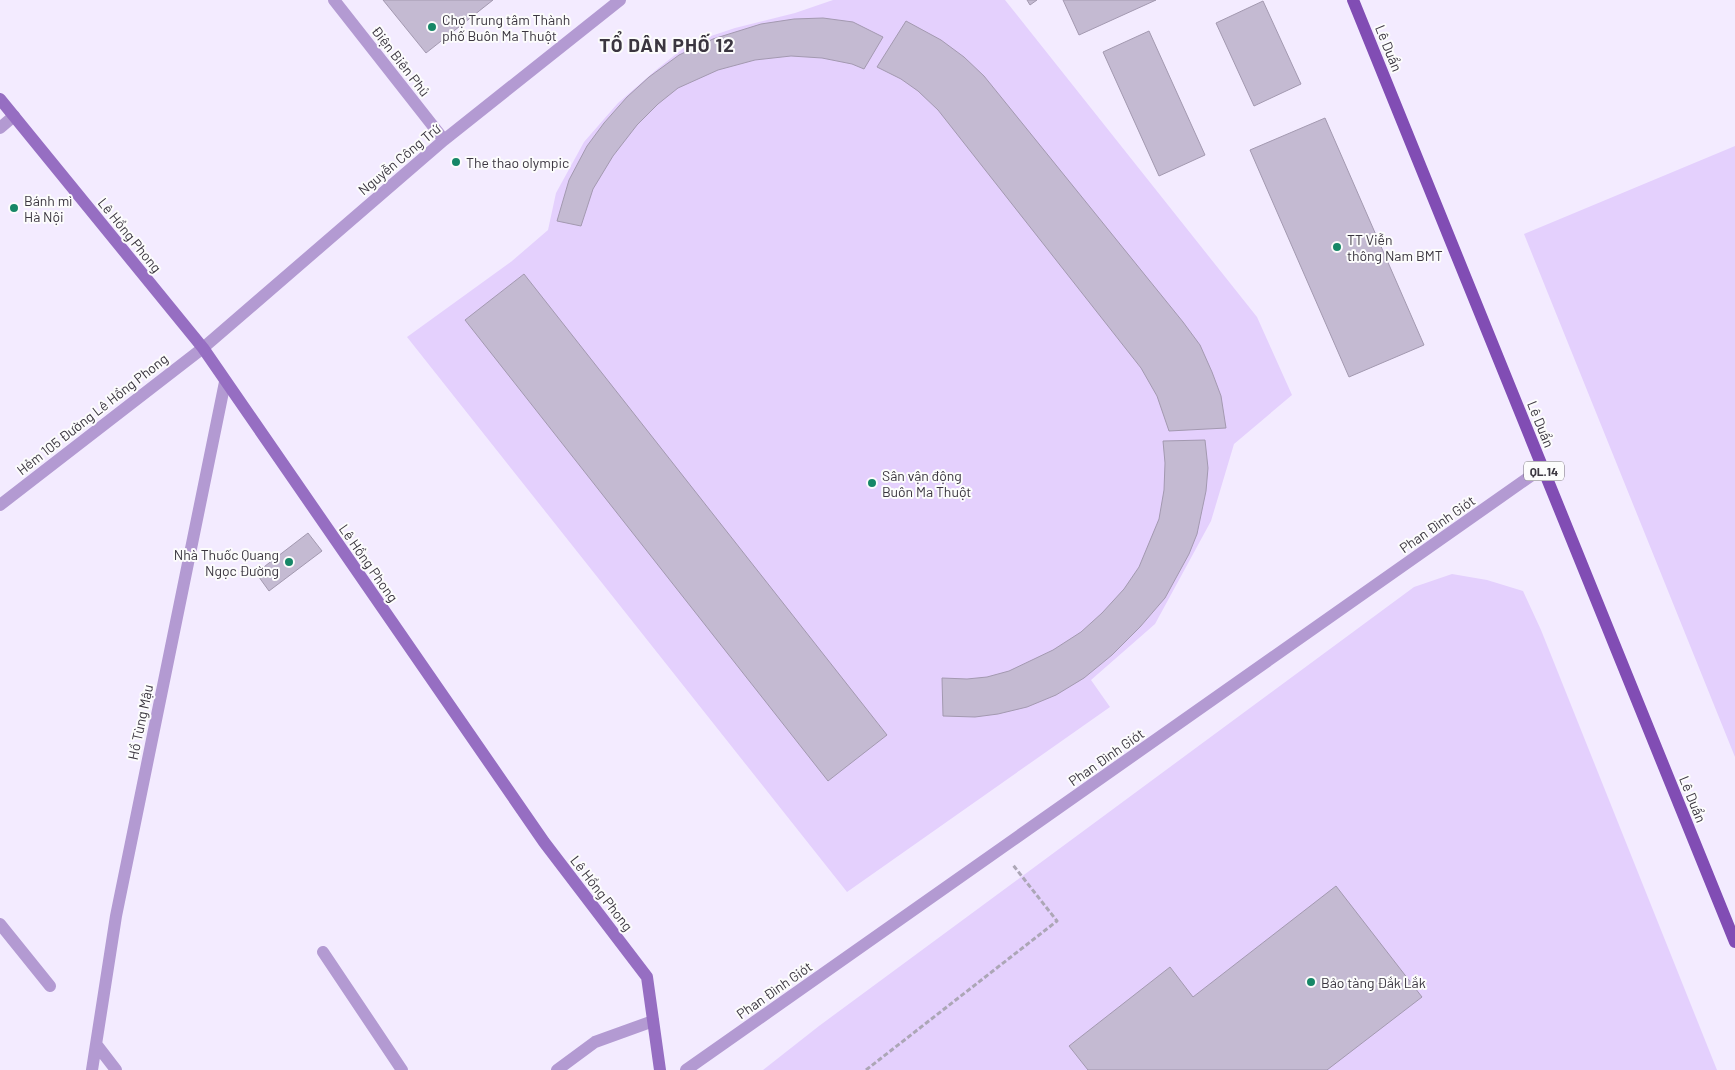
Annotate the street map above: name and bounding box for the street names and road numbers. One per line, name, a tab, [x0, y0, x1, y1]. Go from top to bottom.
street label: Điện Biên Phủ	[368, 22, 434, 100]
street label: Lê Duẩn	[1372, 22, 1406, 74]
street label: Nguyễn Công Trứ	[354, 119, 444, 198]
street label: Lê Hồng Phong	[95, 194, 165, 276]
street label: Hẻm 105 Đường Lê Hồng Phong	[13, 350, 171, 478]
street label: Lê Duẩn	[1524, 398, 1558, 450]
road number: QL.14	[1524, 462, 1564, 481]
street label: Phan Đình Giót	[1396, 492, 1478, 556]
street label: Lê Hồng Phong	[336, 521, 402, 605]
street label: Hồ Tùng Mậu	[124, 683, 156, 761]
street label: Phan Đình Giót	[1065, 725, 1147, 789]
street label: Lê Duẩn	[1676, 773, 1710, 825]
street label: Lê Hồng Phong	[567, 852, 637, 934]
street label: Phan Đình Giót	[733, 958, 815, 1022]

